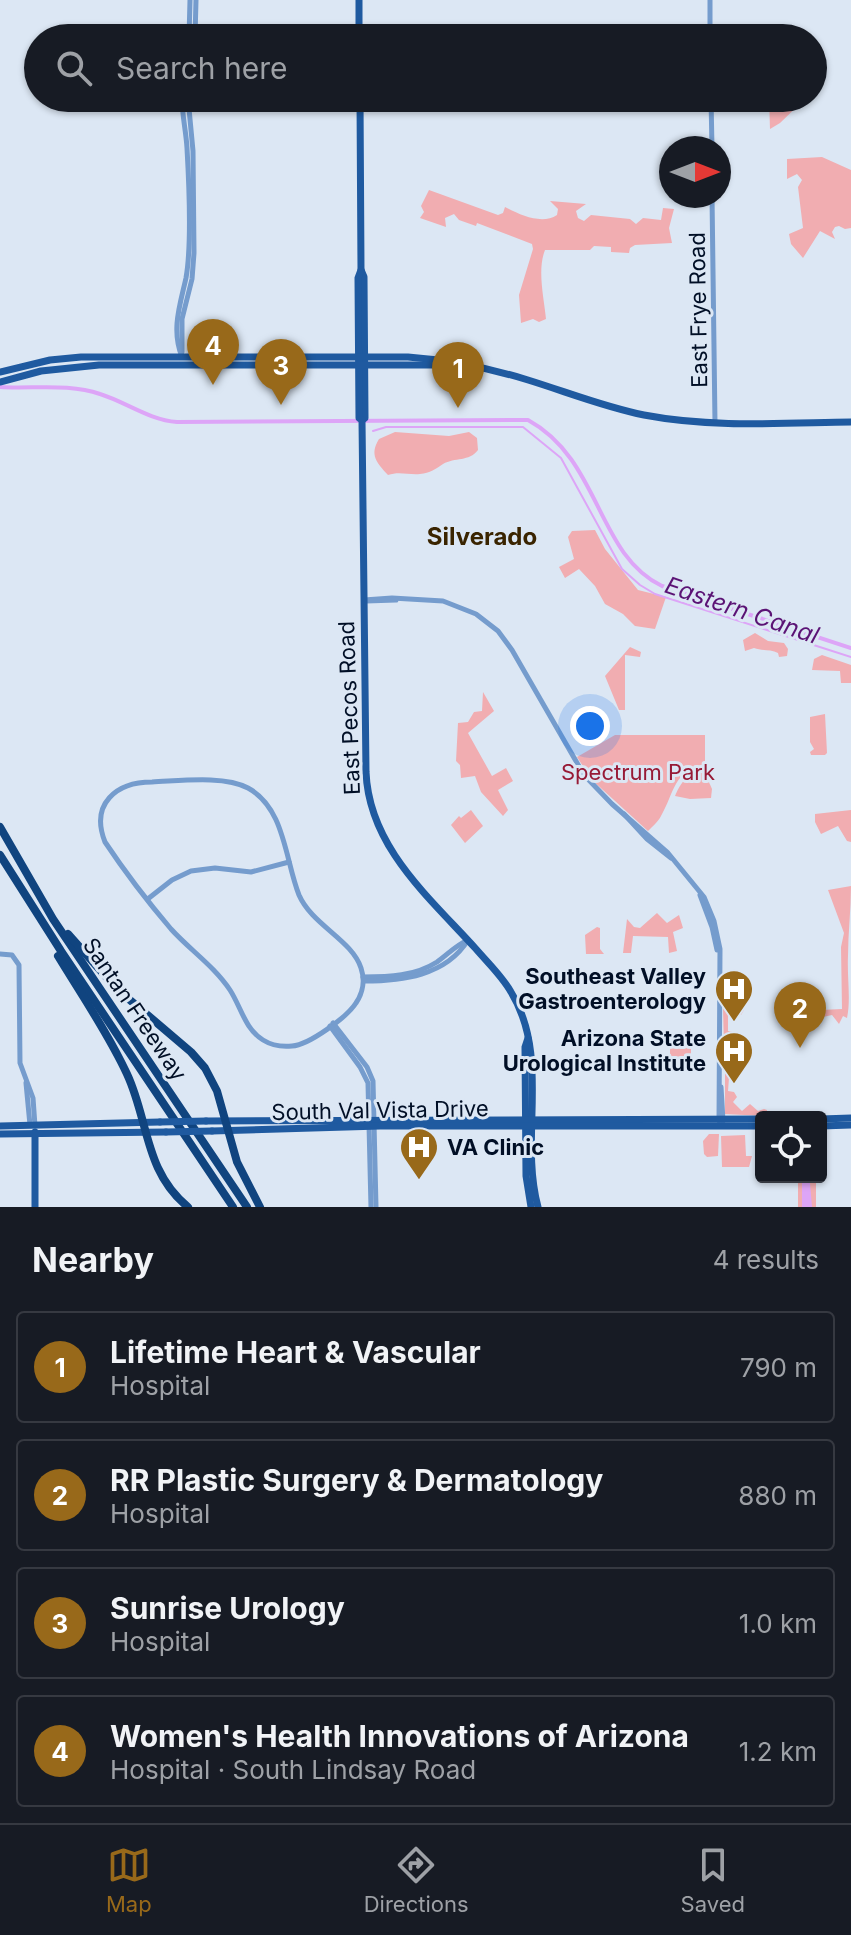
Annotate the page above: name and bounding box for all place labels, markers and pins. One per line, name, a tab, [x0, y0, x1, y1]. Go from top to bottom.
pin: 4	[187, 319, 239, 385]
pin: 3	[255, 339, 307, 405]
pin: 1	[432, 342, 484, 408]
place label: Southeast Valley Gastroenterology	[518, 963, 706, 1014]
hospital icon: Southeast Valley Gastroenterology	[713, 968, 755, 1023]
pin: 2	[774, 982, 826, 1048]
place label: Arizona State Urological Institute	[503, 1025, 706, 1076]
hospital icon: Arizona State Urological Institute	[713, 1030, 755, 1085]
hospital icon: VA Clinic	[398, 1126, 440, 1181]
place label: VA Clinic	[447, 1134, 544, 1160]

